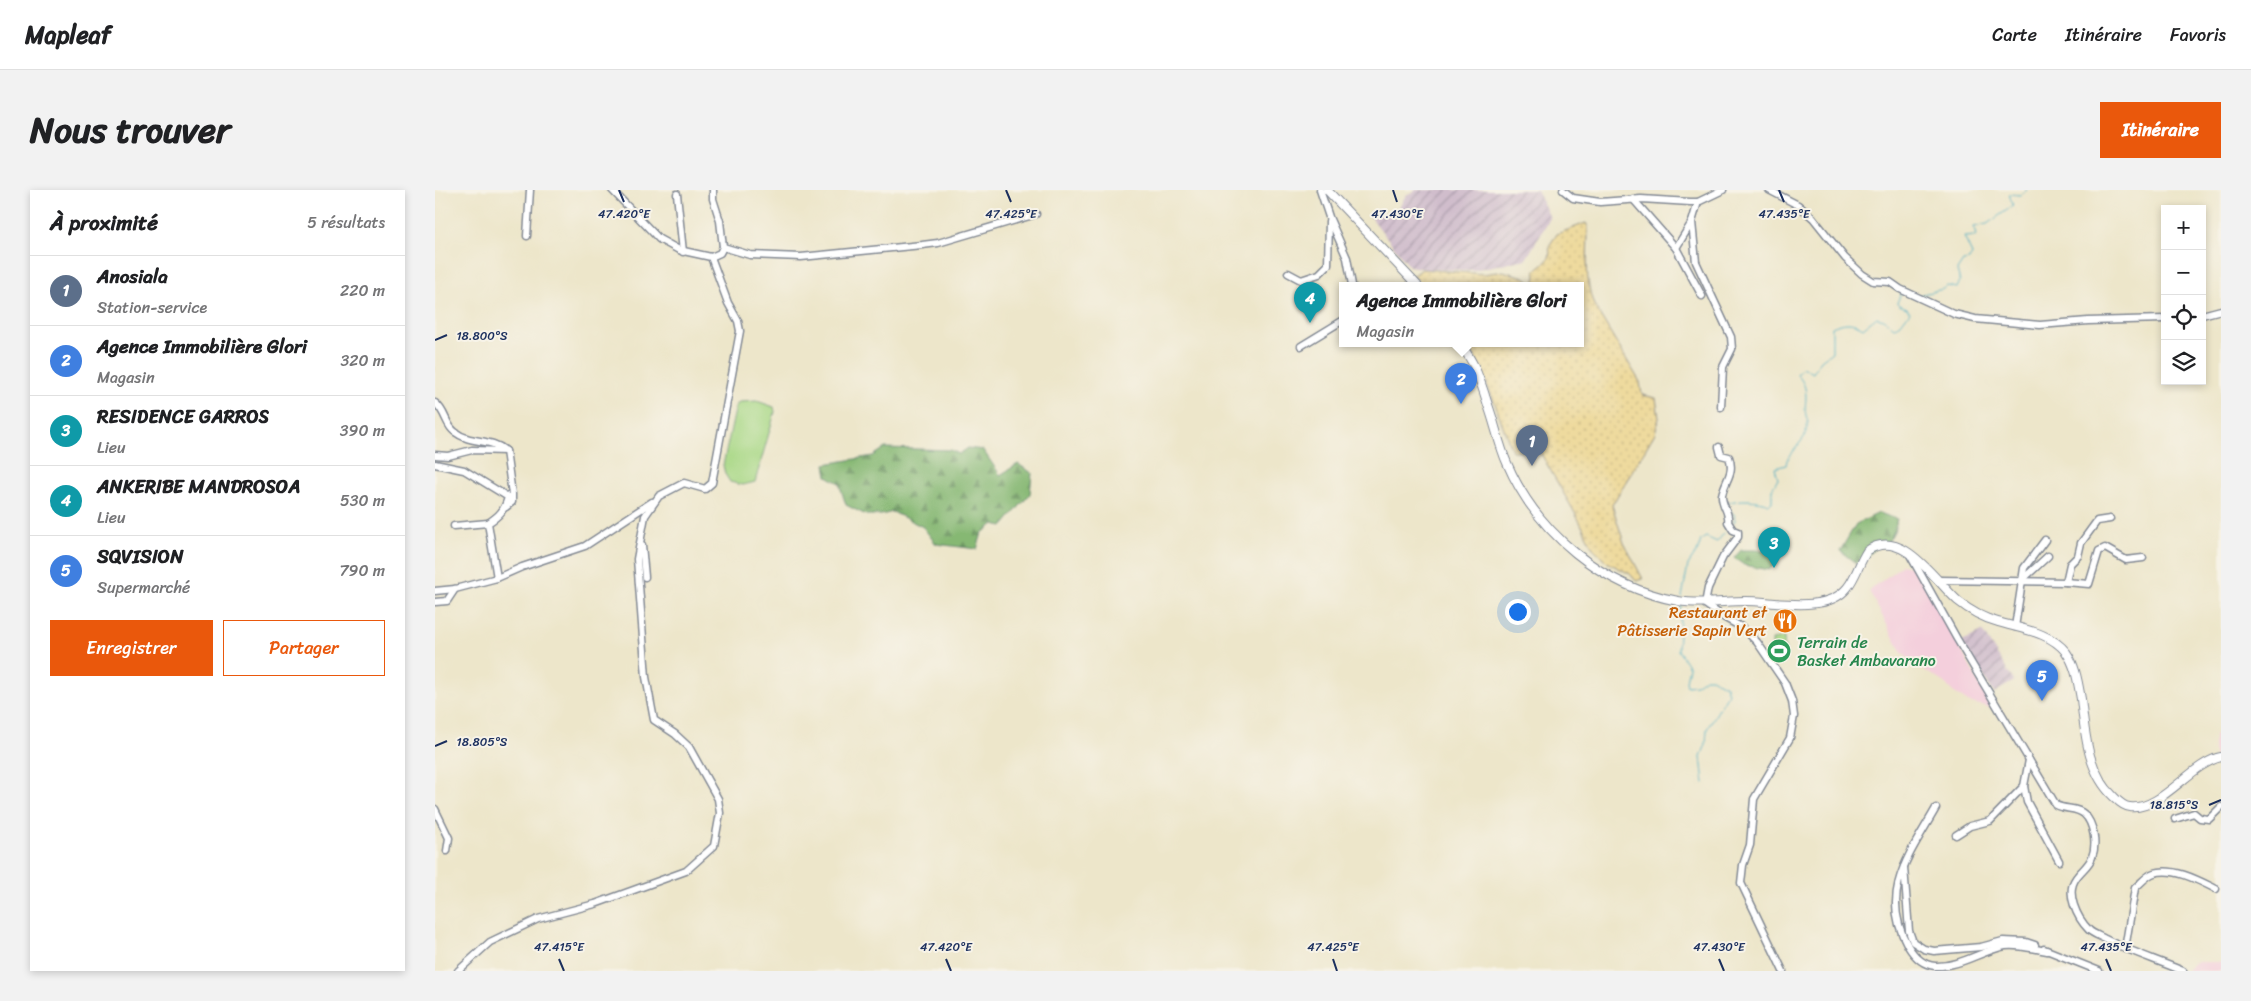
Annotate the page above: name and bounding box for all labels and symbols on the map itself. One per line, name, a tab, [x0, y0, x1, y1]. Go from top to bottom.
text: 47.420°E	[598, 203, 651, 225]
text: 47.425°E	[985, 203, 1038, 225]
text: 47.430°E	[1371, 203, 1424, 225]
text: 47.435°E	[1758, 203, 1811, 225]
pin: 4	[1294, 282, 1326, 323]
text: 18.800°S	[456, 325, 508, 347]
pin: 2	[1445, 363, 1477, 404]
pin: 1	[1516, 425, 1548, 466]
pin: 3	[1758, 527, 1790, 568]
place label: Restaurant et Pâtisserie Sapin Vert	[1617, 598, 1768, 645]
your location	[1505, 599, 1531, 625]
restaurant icon: Restaurant et Pâtisserie Sapin Vert	[1772, 608, 1798, 634]
place label: Terrain de Basket Ambavarano	[1797, 628, 1936, 675]
sports icon: Terrain de Basket Ambavarano	[1766, 638, 1792, 664]
pin: 5	[2026, 660, 2058, 701]
text: 18.805°S	[457, 731, 508, 753]
text: 18.815°S	[2150, 794, 2199, 816]
text: 47.415°E	[534, 936, 585, 958]
text: 47.420°E	[920, 936, 973, 958]
text: 47.425°E	[1307, 936, 1360, 958]
text: 47.430°E	[1693, 936, 1746, 958]
text: 47.435°E	[2080, 936, 2133, 958]

